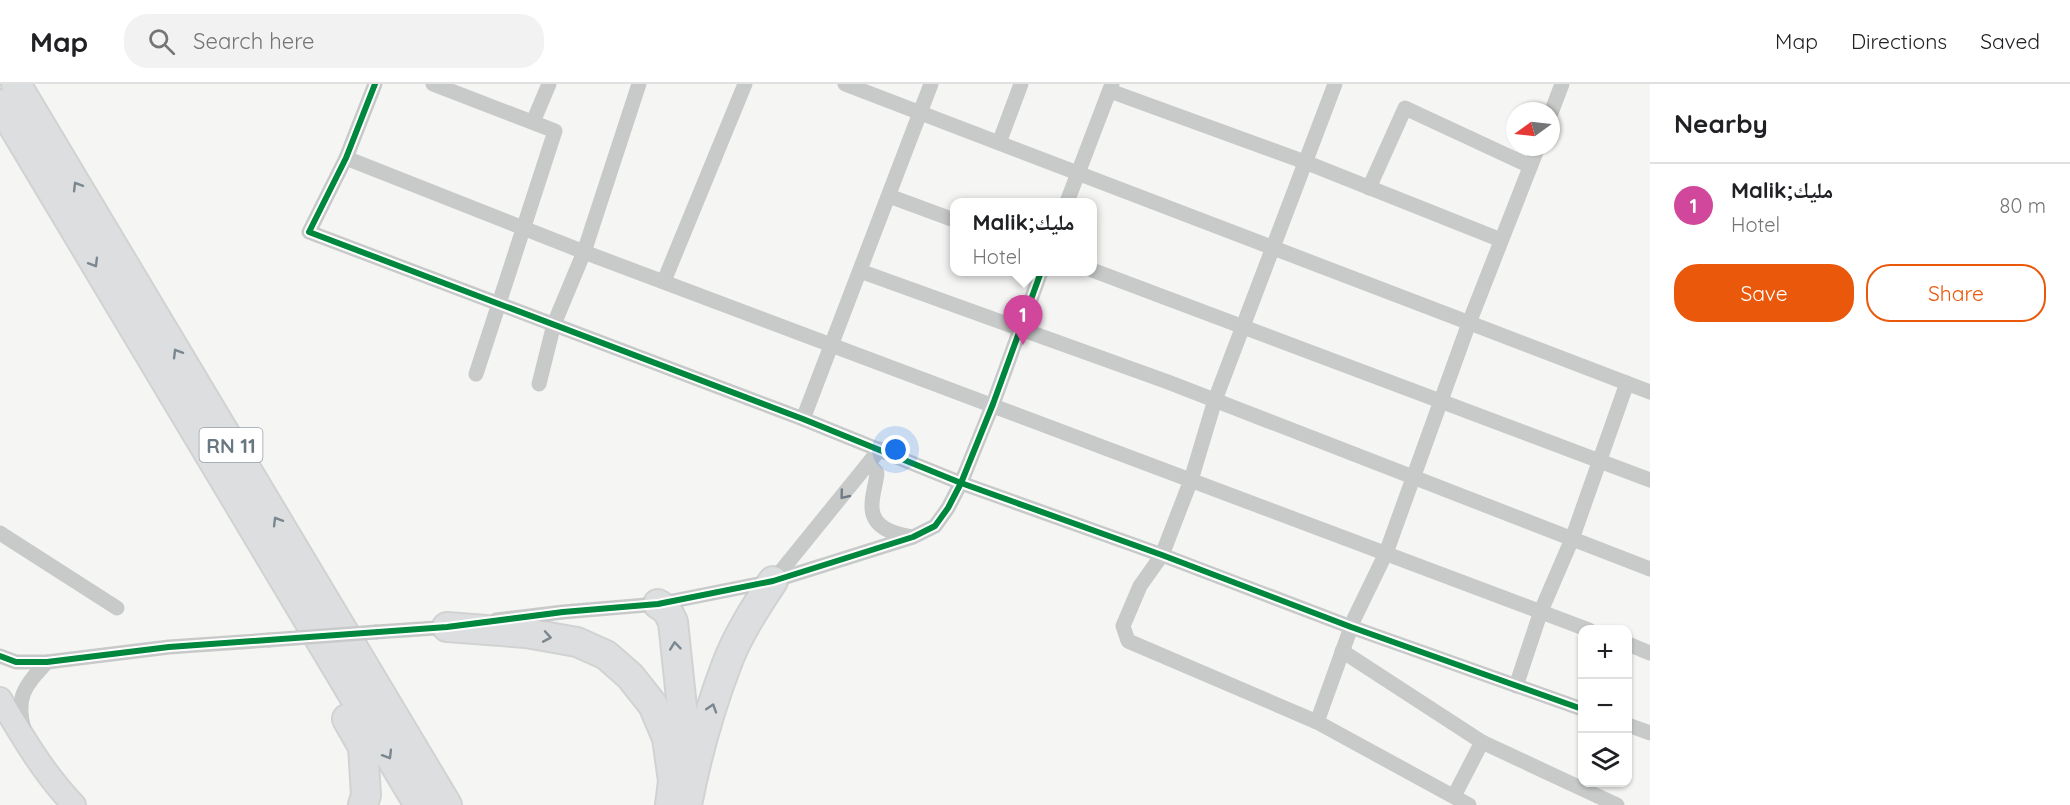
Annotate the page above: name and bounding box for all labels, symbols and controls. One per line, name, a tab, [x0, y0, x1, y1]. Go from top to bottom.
search box	[124, 14, 544, 68]
text: Map	[30, 24, 88, 59]
icon: search	[145, 25, 178, 58]
text: Search here	[193, 27, 315, 55]
text: Map	[1775, 28, 1818, 54]
text: Directions	[1851, 28, 1947, 54]
text: Saved	[1980, 28, 2040, 54]
north arrow	[1506, 102, 1560, 156]
text: Nearby	[1674, 107, 1768, 140]
text: Malik;مليك	[1731, 176, 1833, 204]
one-way arrow	[73, 182, 84, 192]
text: 1	[1690, 193, 1697, 218]
text: 80 m	[2000, 193, 2046, 218]
popup	[950, 198, 1097, 276]
text: Malik;مليك	[972, 208, 1075, 236]
text: Hotel	[1731, 212, 1780, 237]
text: Hotel	[972, 244, 1022, 269]
one-way arrow	[87, 257, 99, 267]
button: Save	[1674, 264, 1854, 322]
button: Share	[1866, 264, 2046, 322]
pin: 1	[1004, 296, 1042, 345]
one-way arrow	[172, 349, 184, 359]
road number: RN 11	[200, 428, 262, 462]
your location	[881, 435, 910, 464]
one-way arrow	[840, 488, 851, 499]
one-way arrow	[272, 517, 284, 527]
map controls	[1578, 625, 1632, 787]
button: +	[1578, 625, 1632, 679]
one-way arrow	[542, 630, 552, 642]
one-way arrow	[670, 641, 682, 650]
button: −	[1578, 679, 1632, 733]
one-way arrow	[705, 703, 717, 714]
button: layers	[1578, 733, 1632, 787]
one-way arrow	[381, 749, 393, 759]

